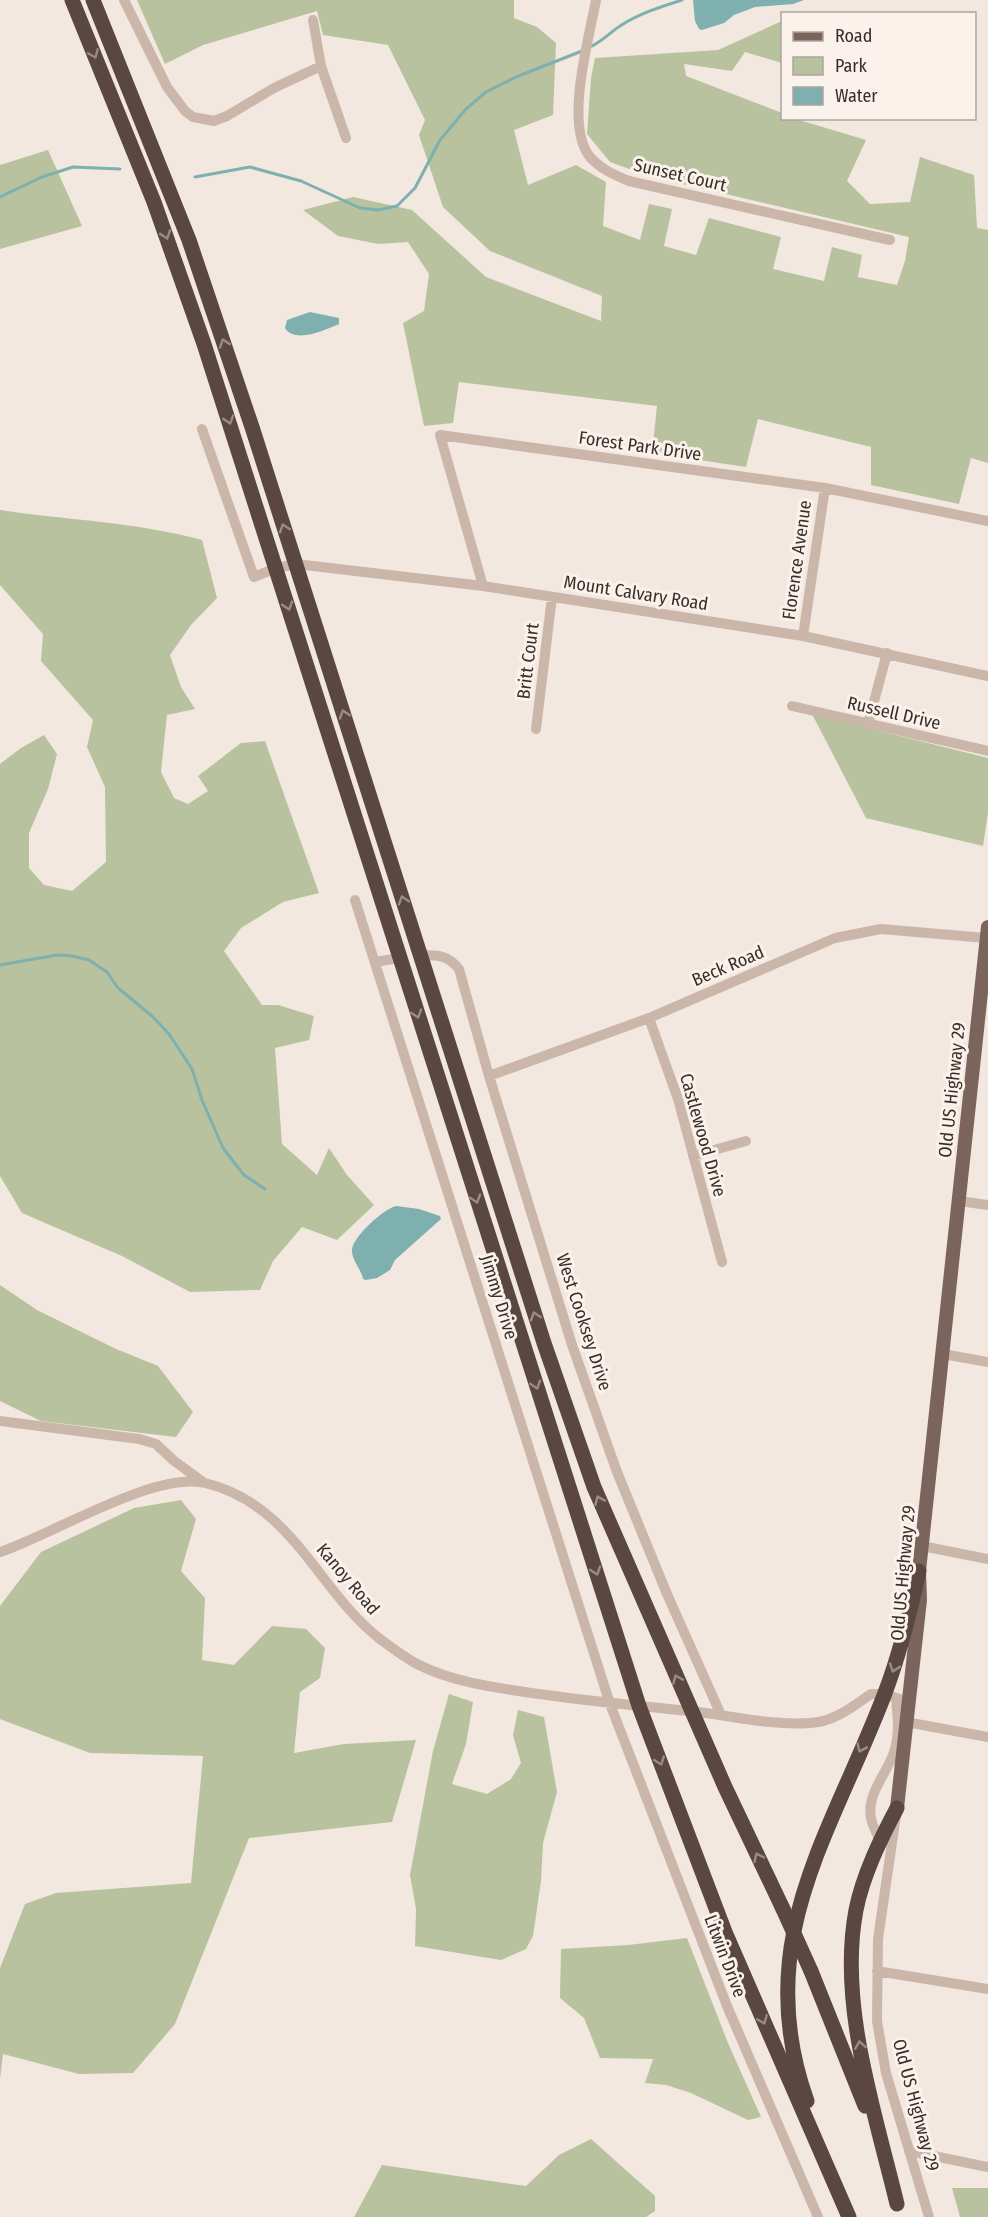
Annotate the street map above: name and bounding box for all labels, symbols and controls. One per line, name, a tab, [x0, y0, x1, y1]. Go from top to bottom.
legend	[781, 12, 976, 120]
text: Road	[835, 25, 872, 47]
one-way arrow	[87, 48, 99, 59]
text: Park	[835, 55, 868, 77]
text: Water	[835, 85, 878, 107]
street label: Sunset Court	[632, 154, 729, 196]
one-way arrow	[158, 229, 171, 240]
one-way arrow	[218, 338, 231, 349]
one-way arrow	[221, 414, 234, 425]
street label: Forest Park Drive	[577, 427, 703, 466]
street label: Florence Avenue	[778, 499, 816, 621]
one-way arrow	[279, 523, 291, 534]
street label: Mount Calvary Road	[562, 571, 710, 615]
one-way arrow	[281, 600, 293, 611]
street label: Britt Court	[512, 622, 544, 700]
street label: Russell Drive	[845, 692, 943, 734]
one-way arrow	[339, 709, 351, 720]
one-way arrow	[398, 895, 411, 906]
street label: Beck Road	[689, 941, 767, 991]
one-way arrow	[410, 1008, 422, 1019]
street label: Old US Highway 29	[934, 1021, 970, 1159]
street label: Castlewood Drive	[675, 1071, 731, 1199]
one-way arrow	[469, 1193, 481, 1204]
street label: West Cooksey Drive	[551, 1251, 617, 1393]
street label: Jimmy Drive	[476, 1252, 522, 1342]
one-way arrow	[530, 1311, 542, 1322]
one-way arrow	[529, 1379, 541, 1390]
one-way arrow	[595, 1496, 607, 1507]
street label: Old US Highway 29	[886, 1504, 920, 1642]
street label: Kanoy Road	[312, 1539, 384, 1619]
one-way arrow	[588, 1565, 601, 1576]
one-way arrow	[888, 1662, 901, 1673]
one-way arrow	[673, 1675, 685, 1686]
one-way arrow	[856, 1741, 868, 1752]
one-way arrow	[653, 1755, 665, 1766]
one-way arrow	[754, 1852, 766, 1863]
street label: Litwin Drive	[699, 1912, 751, 2000]
one-way arrow	[755, 2014, 767, 2025]
street label: Old US Highway 29	[888, 2037, 944, 2173]
one-way arrow	[855, 2040, 867, 2049]

